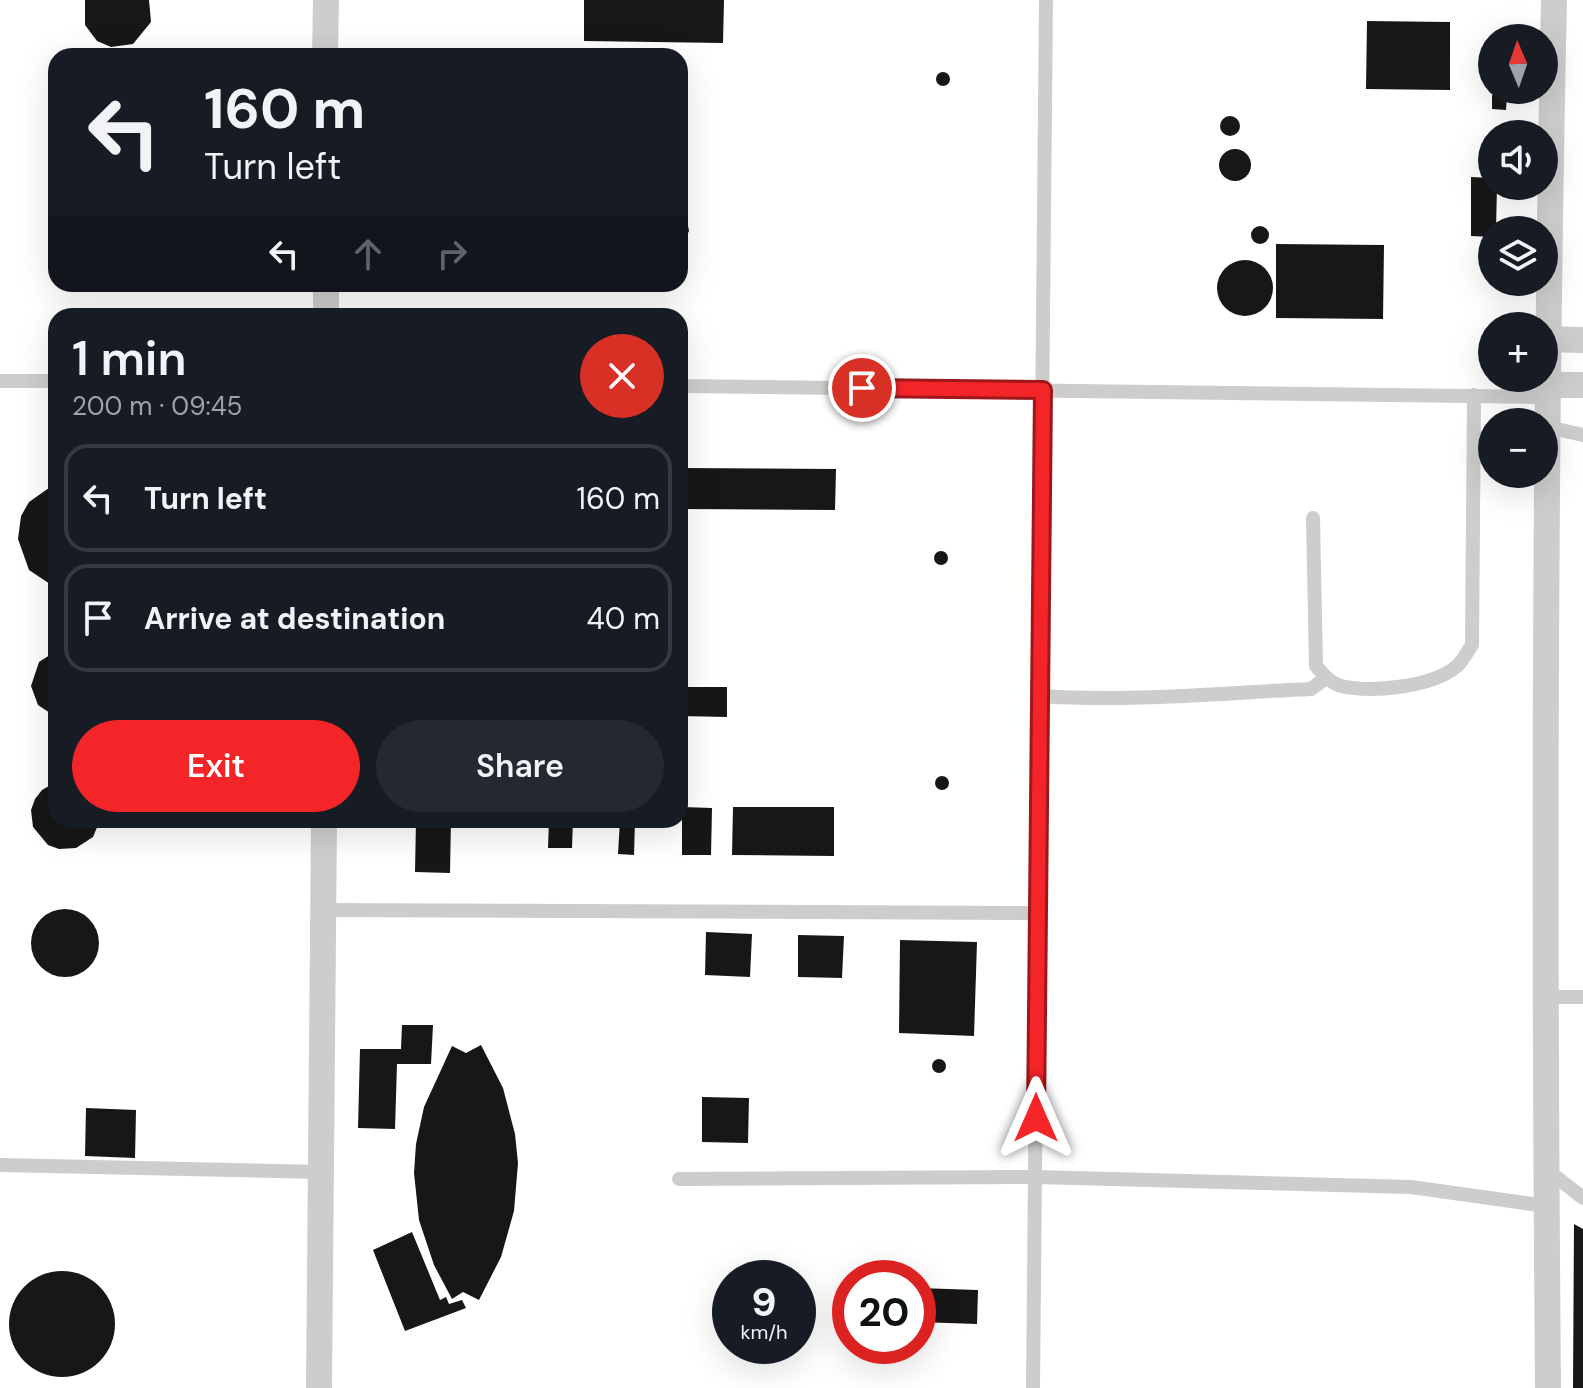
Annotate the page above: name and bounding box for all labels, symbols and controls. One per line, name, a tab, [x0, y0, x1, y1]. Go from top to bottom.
north arrow	[1478, 24, 1558, 104]
map controls	[1478, 24, 1558, 488]
text: 160 m	[204, 72, 365, 145]
icon: left	[72, 80, 176, 184]
button: sound	[1478, 120, 1558, 200]
text: Turn left	[204, 143, 341, 190]
button: layers	[1478, 216, 1558, 296]
icon: left	[262, 232, 306, 276]
icon: ahead	[346, 232, 390, 276]
icon: right	[430, 232, 474, 276]
button: +	[1478, 312, 1558, 392]
text: 1 min	[72, 327, 187, 390]
button: close	[580, 334, 664, 418]
pin	[828, 354, 896, 422]
icon: arrive	[840, 366, 884, 410]
text: 200 m · 09:45	[72, 389, 242, 423]
button: −	[1478, 408, 1558, 488]
icon: left	[76, 476, 120, 520]
text: Turn left	[144, 479, 267, 518]
text: 160 m	[577, 479, 660, 518]
icon: arrive	[76, 596, 120, 640]
text: Arrive at destination	[144, 599, 445, 638]
text: 40 m	[587, 599, 660, 638]
button: Exit	[72, 720, 360, 812]
button: Share	[376, 720, 664, 812]
position arrow	[994, 1076, 1078, 1160]
speed limit sign: 20	[832, 1260, 936, 1364]
text: 9	[751, 1276, 777, 1328]
text: km/h	[740, 1319, 788, 1345]

